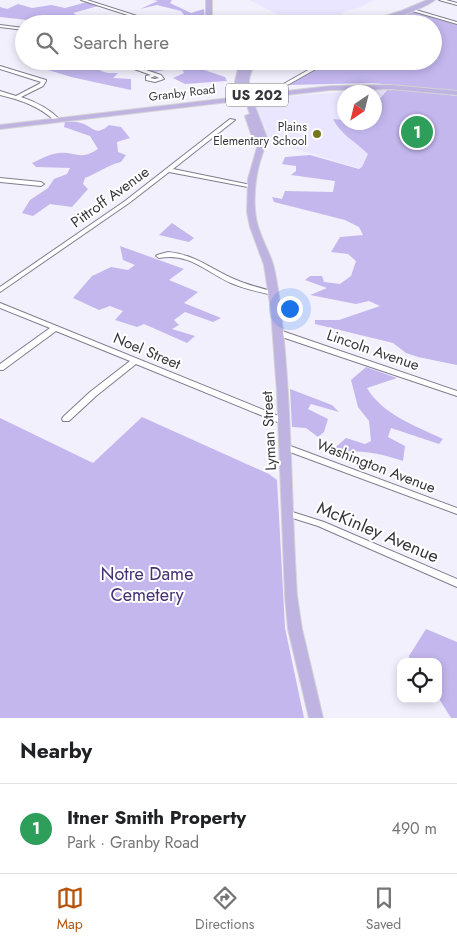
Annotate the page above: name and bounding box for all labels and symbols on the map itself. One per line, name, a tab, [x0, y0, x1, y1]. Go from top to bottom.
street label: Granby Road	[148, 80, 216, 106]
road number: US 202	[226, 84, 288, 106]
north arrow	[337, 85, 382, 130]
pin: 1	[401, 113, 433, 151]
place label: Plains Elementary School	[213, 118, 307, 150]
marker: Plains Elementary School	[311, 128, 323, 140]
street label: Pittroff Avenue	[66, 161, 154, 233]
your location	[277, 296, 303, 322]
street label: Lincoln Avenue	[324, 324, 422, 376]
street label: Noel Street	[110, 327, 184, 375]
street label: Lyman Street	[256, 390, 282, 471]
street label: Washington Avenue	[313, 433, 439, 499]
street label: McKinley Avenue	[313, 495, 443, 569]
park label: Notre Dame Cemetery	[101, 561, 193, 608]

